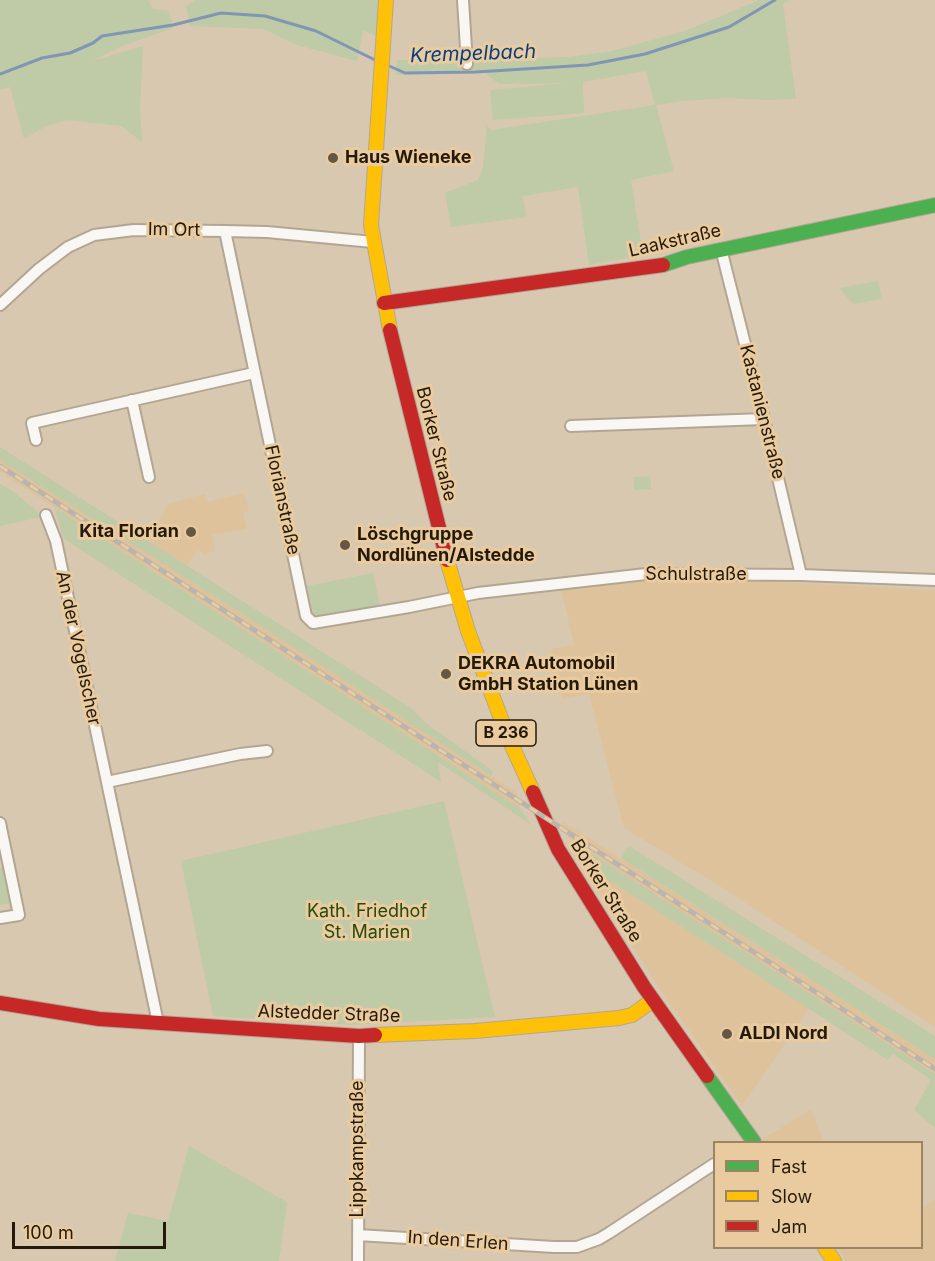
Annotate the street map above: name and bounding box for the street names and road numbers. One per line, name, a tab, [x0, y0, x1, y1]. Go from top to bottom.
street label: Im Ort	[148, 219, 200, 241]
street label: Laakstraße	[627, 220, 723, 262]
street label: Kastanienstraße	[735, 343, 789, 481]
street label: Borker Straße	[411, 384, 461, 504]
street label: Florianstraße	[260, 443, 304, 557]
street label: Schulstraße	[645, 564, 747, 586]
street label: An der Vogelscher	[51, 569, 105, 727]
road number: B 236	[476, 720, 536, 746]
street label: Borker Straße	[566, 836, 646, 946]
street label: Alstedder Straße	[257, 1001, 401, 1027]
street label: Lippkampstraße	[347, 1080, 369, 1218]
street label: In den Erlen	[407, 1227, 509, 1255]

